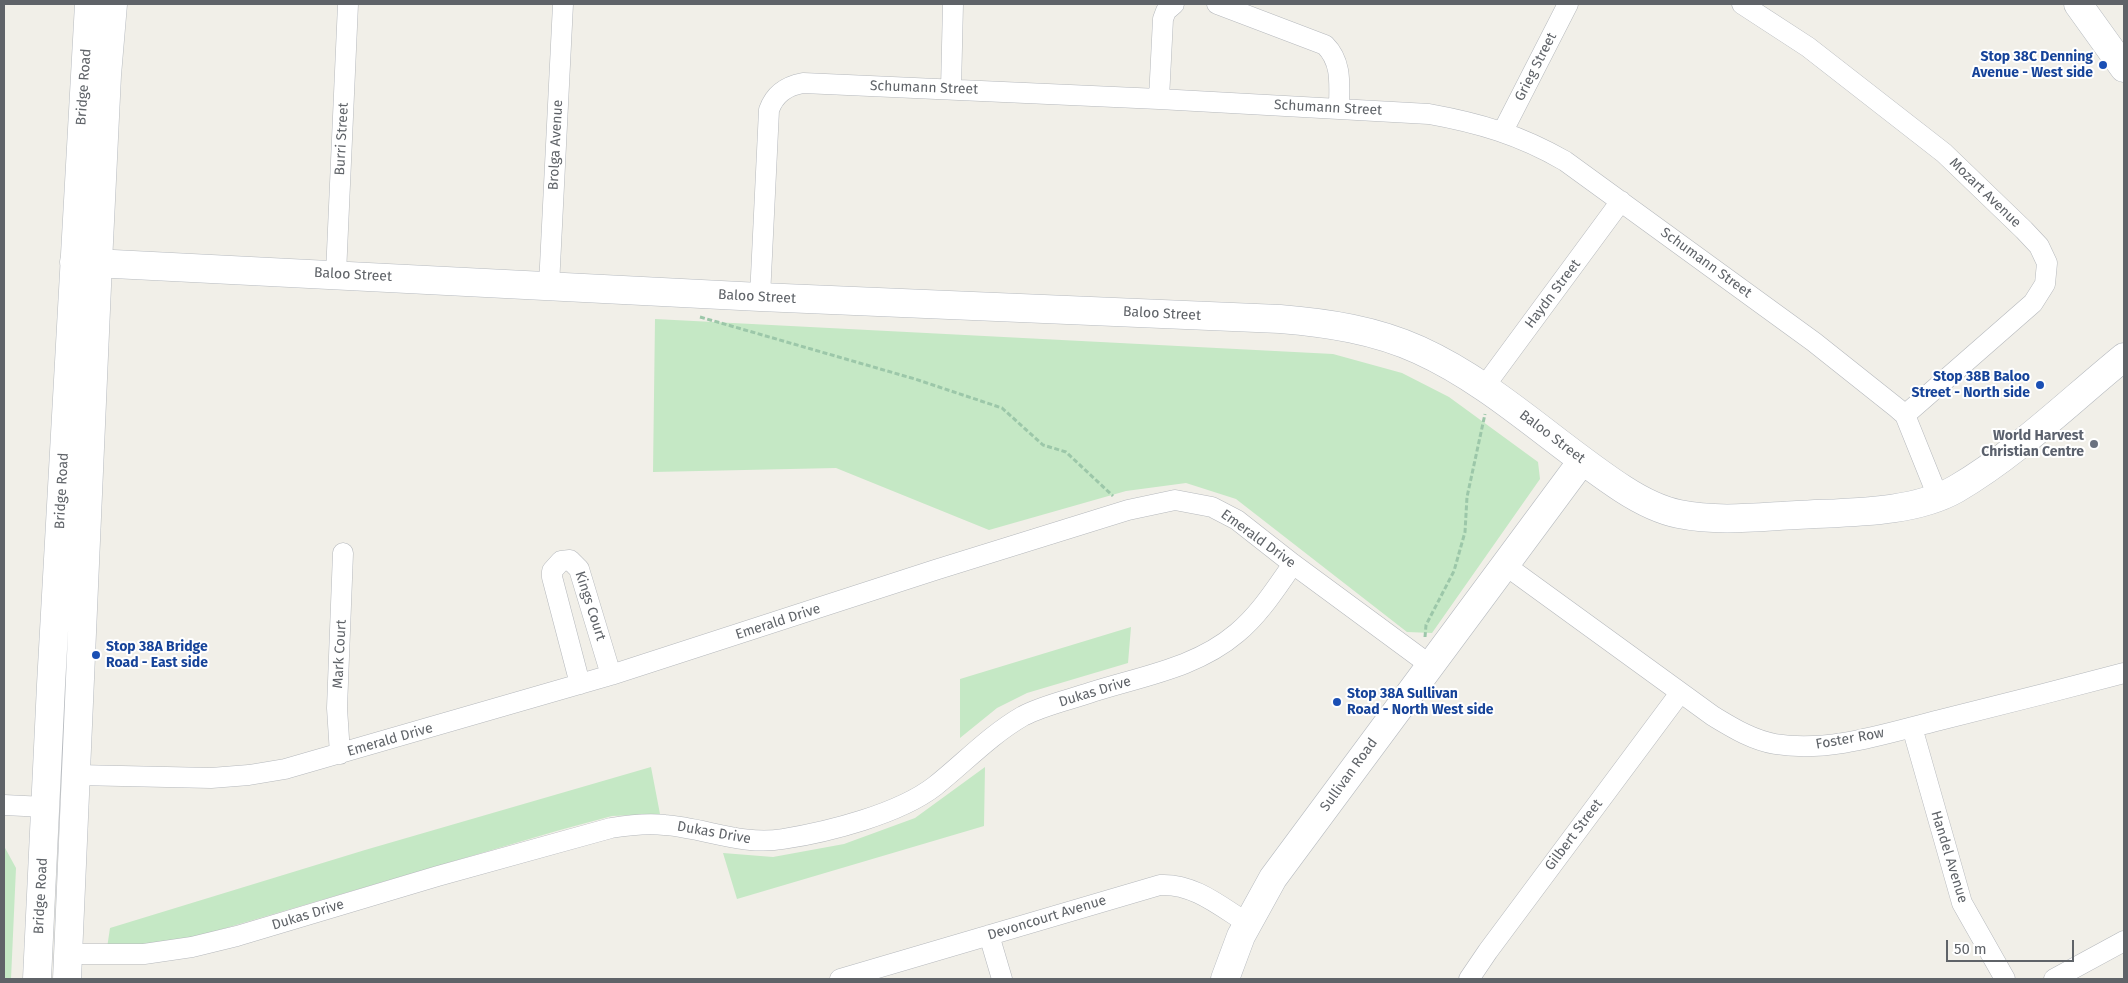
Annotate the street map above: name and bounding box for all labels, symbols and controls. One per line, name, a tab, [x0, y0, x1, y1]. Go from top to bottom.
street label: Grieg Street	[1512, 30, 1560, 104]
street label: Bridge Road	[73, 48, 95, 126]
place label: Stop 38C Denning Avenue - West side	[1972, 49, 2093, 82]
marker: Stop 38C Denning Avenue - West side	[2097, 59, 2109, 71]
street label: Schumann Street	[870, 78, 978, 98]
street label: Schumann Street	[1273, 97, 1383, 119]
street label: Brolga Avenue	[545, 99, 567, 191]
street label: Burri Street	[332, 102, 352, 176]
street label: Mozart Avenue	[1946, 155, 2024, 231]
street label: Schumann Street	[1657, 224, 1755, 302]
street label: Haydn Street	[1522, 256, 1584, 332]
street label: Baloo Street	[314, 265, 392, 285]
street label: Baloo Street	[718, 287, 796, 307]
street label: Baloo Street	[1123, 304, 1201, 324]
place label: Stop 38B Baloo Street - North side	[1911, 369, 2030, 402]
marker: Stop 38B Baloo Street - North side	[2034, 379, 2046, 391]
street label: Baloo Street	[1516, 407, 1588, 467]
place label: World Harvest Christian Centre	[1981, 428, 2084, 461]
marker: World Harvest Christian Centre	[2088, 438, 2100, 450]
street label: Bridge Road	[52, 452, 72, 530]
street label: Emerald Drive	[1217, 506, 1299, 572]
street label: Kings Court	[571, 569, 609, 643]
street label: Emerald Drive	[733, 600, 823, 644]
street label: Mark Court	[330, 619, 350, 689]
place label: Stop 38A Bridge Road - East side	[106, 639, 208, 672]
marker: Stop 38A Bridge Road - East side	[90, 649, 102, 661]
street label: Dukas Drive	[1057, 673, 1133, 711]
place label: Stop 38A Sullivan Road - North West side	[1347, 686, 1494, 719]
marker: Stop 38A Sullivan Road - North West side	[1331, 696, 1343, 708]
street label: Emerald Drive	[345, 720, 435, 760]
street label: Foster Row	[1814, 725, 1886, 753]
street label: Sullivan Road	[1317, 735, 1381, 815]
street label: Gilbert Street	[1542, 796, 1606, 874]
street label: Handel Avenue	[1927, 809, 1971, 905]
street label: Dukas Drive	[676, 818, 752, 848]
street label: Bridge Road	[31, 857, 51, 935]
street label: Devoncourt Avenue	[986, 892, 1108, 944]
street label: Dukas Drive	[270, 896, 346, 934]
scale bar	[1948, 930, 2076, 962]
text: 50 m	[1954, 940, 1987, 958]

